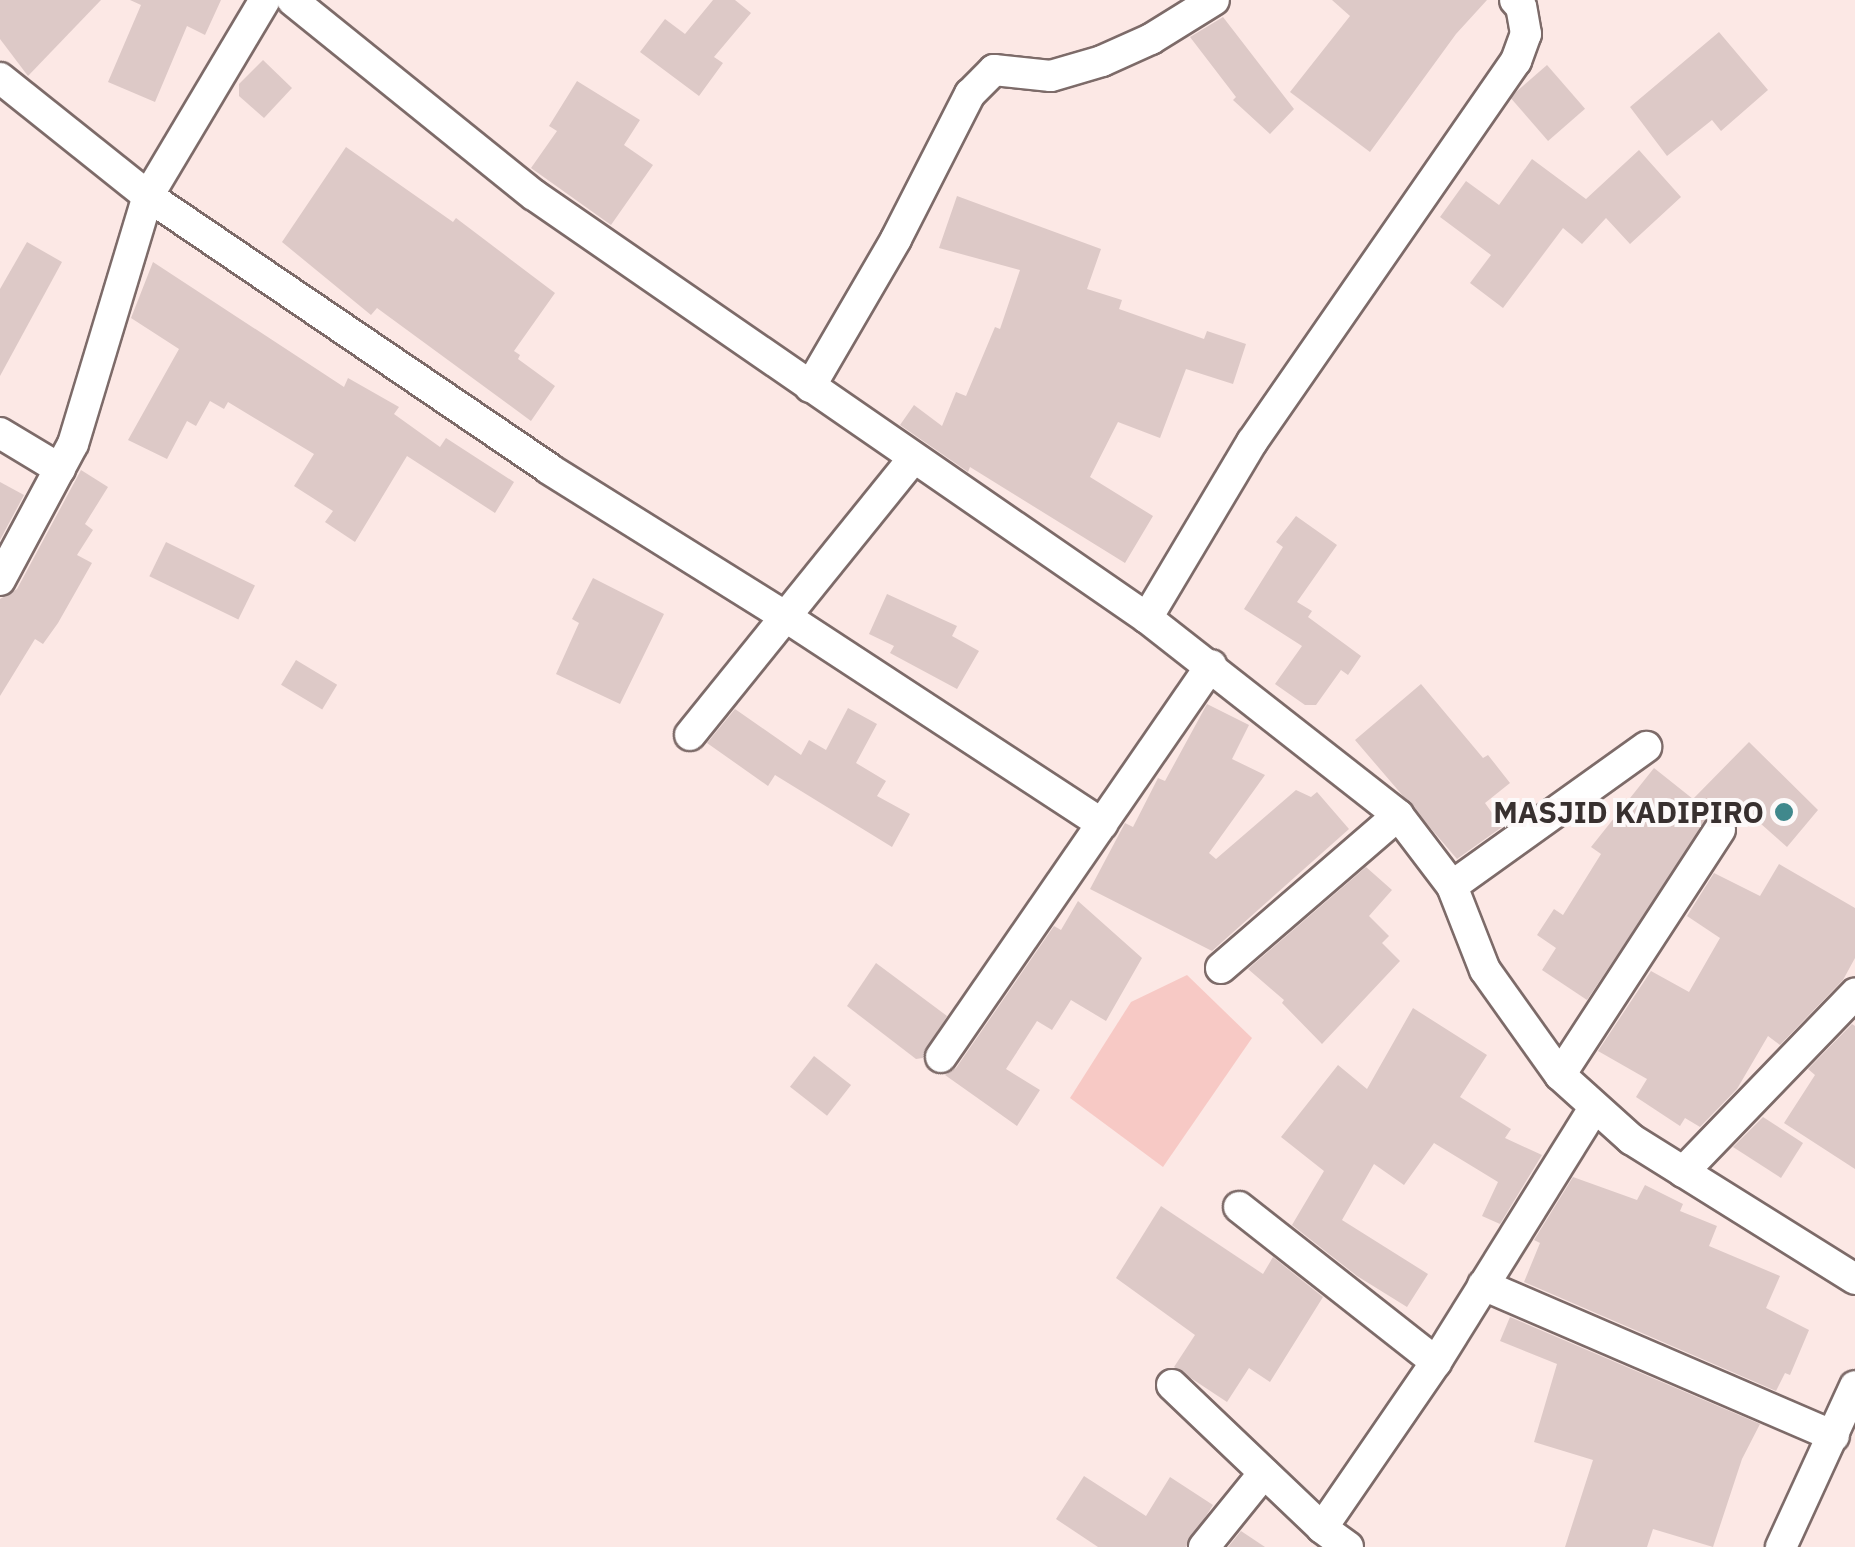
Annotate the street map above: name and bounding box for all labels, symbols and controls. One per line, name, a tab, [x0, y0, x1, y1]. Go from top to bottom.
place label: MASJID KADIPIRO	[1493, 794, 1764, 830]
marker: MASJID KADIPIRO	[1773, 801, 1795, 823]

